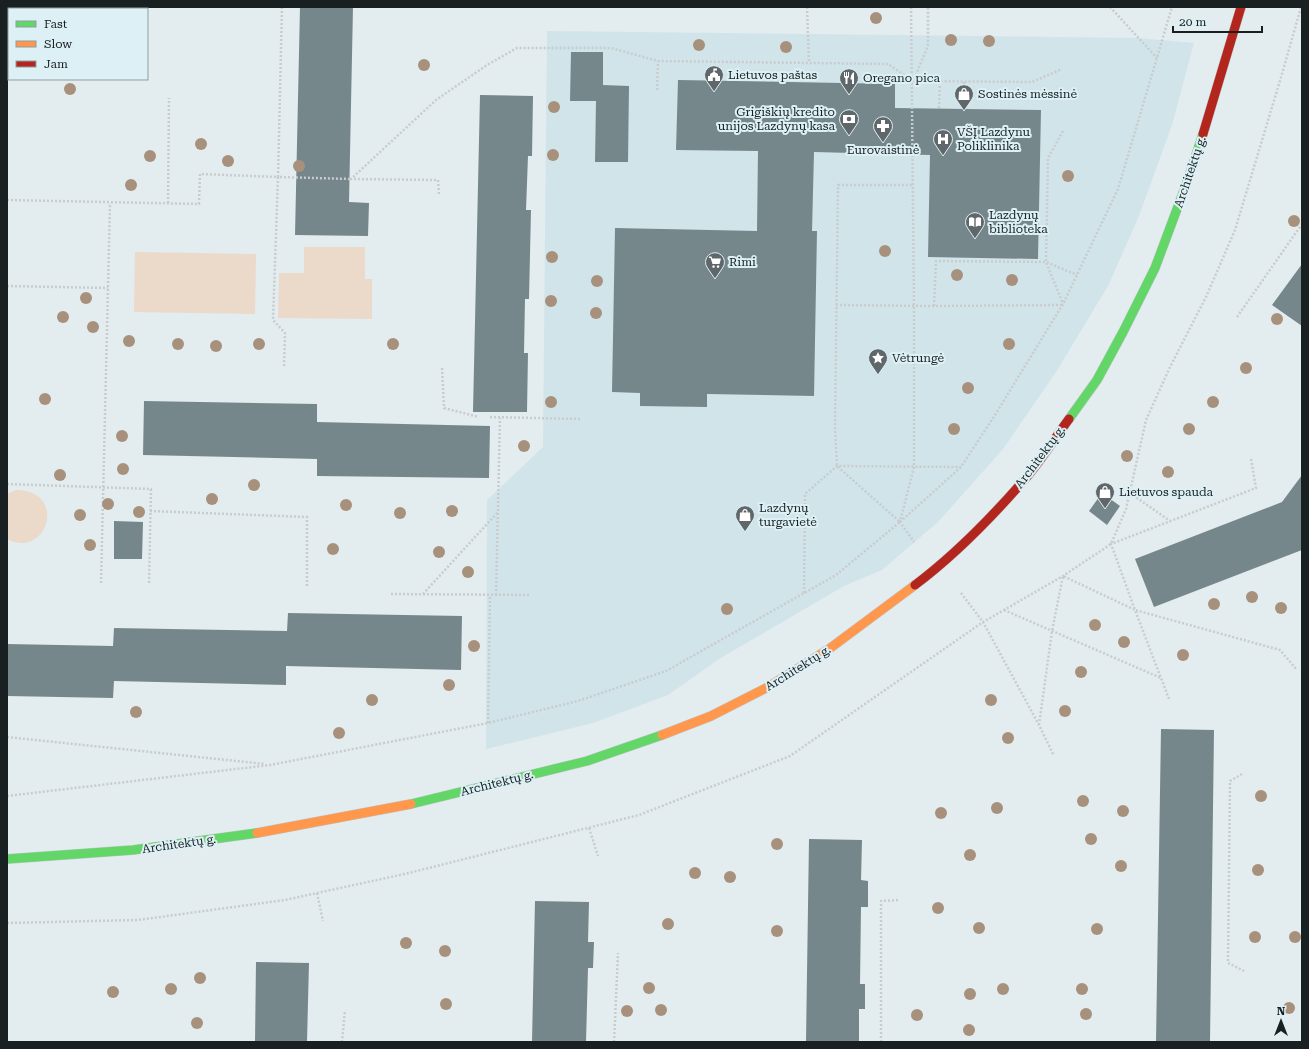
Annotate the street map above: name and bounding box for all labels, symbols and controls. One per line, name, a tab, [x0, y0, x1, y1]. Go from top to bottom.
legend	[8, 8, 148, 80]
scale bar	[1173, 8, 1262, 34]
text: 20 m	[1179, 15, 1206, 29]
text: Fast	[44, 17, 68, 31]
text: Slow	[44, 37, 72, 51]
text: Jam	[44, 57, 68, 71]
public building icon: Lietuvos paštas	[703, 64, 725, 92]
restaurant icon: Oregano pica	[838, 67, 860, 95]
place label: Lietuvos paštas	[728, 68, 817, 82]
place label: Oregano pica	[863, 71, 941, 85]
shop icon: Sostinės mėssinė	[953, 83, 975, 111]
place label: Sostinės mėssinė	[978, 87, 1078, 101]
place label: Grigiškių kredito unijos Lazdynų kasa	[718, 105, 835, 133]
bank icon: Grigiškių kredito unijos Lazdynų kasa	[838, 108, 860, 136]
pharmacy icon: Eurovaistinė	[872, 115, 894, 143]
place label: VŠĮ Lazdynu Poliklinika	[957, 125, 1030, 153]
hospital icon: VŠĮ Lazdynu Poliklinika	[932, 128, 954, 156]
street label: Architektų g.	[1171, 135, 1209, 209]
place label: Eurovaistinė	[847, 143, 920, 157]
place label: Lazdynų biblioteka	[989, 208, 1048, 236]
library icon: Lazdynų biblioteka	[964, 211, 986, 239]
supermarket icon: Rimi	[704, 251, 726, 279]
place label: Rimi	[729, 255, 756, 269]
place icon: Vėtrungė	[867, 347, 889, 375]
place label: Vėtrungė	[892, 351, 944, 365]
street label: Architektų g.	[1012, 423, 1068, 491]
shop icon: Lietuvos spauda	[1094, 481, 1116, 509]
place label: Lietuvos spauda	[1119, 485, 1214, 499]
place label: Lazdynų turgavietė	[759, 501, 817, 529]
shop icon: Lazdynų turgavietė	[734, 504, 756, 532]
street label: Architektų g.	[763, 642, 833, 694]
street label: Architektų g.	[459, 767, 535, 799]
street label: Architektų g.	[141, 832, 217, 856]
north arrow	[1261, 1001, 1301, 1041]
text: N	[1277, 1005, 1286, 1018]

